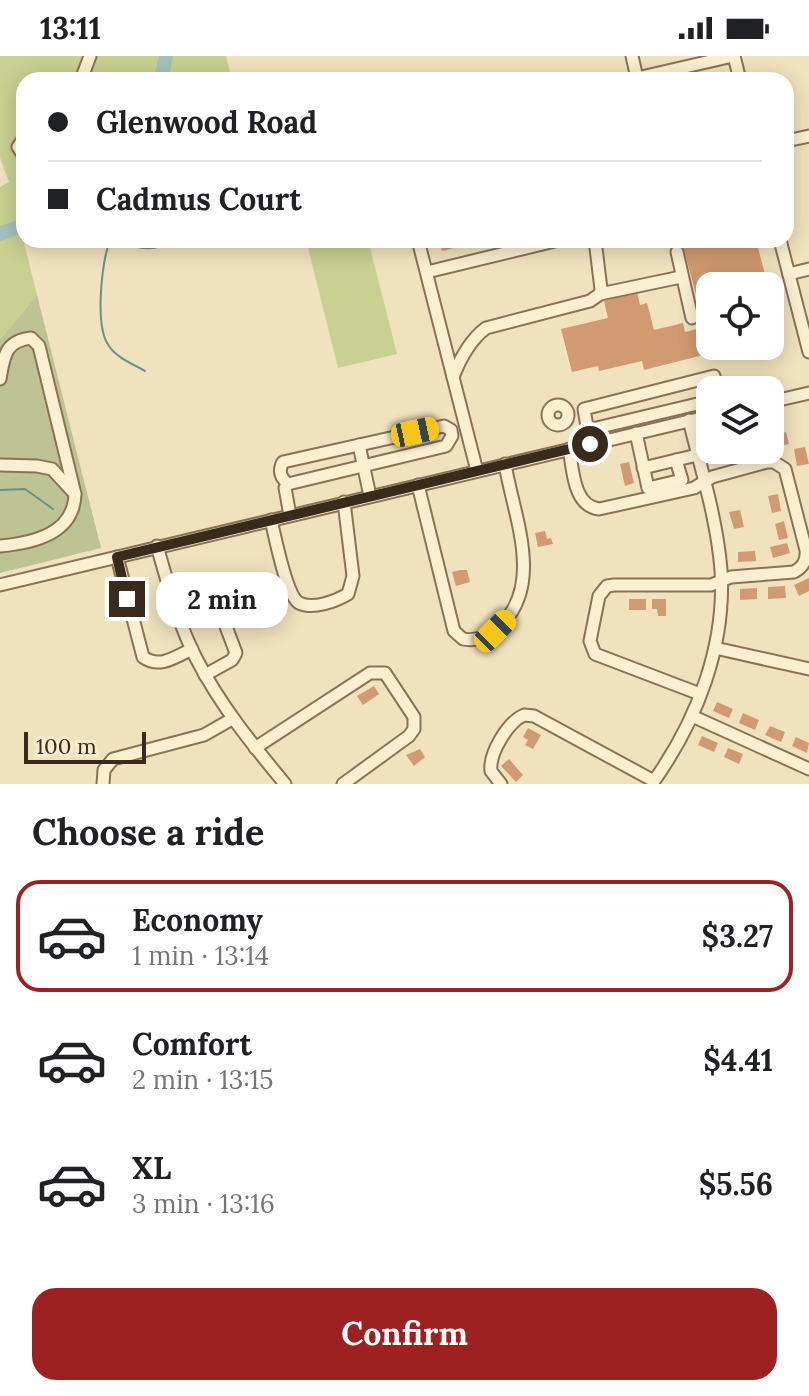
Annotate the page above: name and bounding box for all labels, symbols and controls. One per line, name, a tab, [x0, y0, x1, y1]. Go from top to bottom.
text: 13:11	[40, 9, 101, 47]
text: Glenwood Road	[96, 103, 317, 141]
text: Cadmus Court	[96, 180, 302, 218]
map controls	[696, 272, 784, 464]
button: locate	[696, 272, 784, 360]
button: layers	[696, 376, 784, 464]
car	[389, 415, 441, 449]
route start	[572, 426, 608, 462]
callout: 2 min	[155, 571, 287, 627]
route end	[109, 581, 145, 617]
text: 2 min	[187, 583, 257, 616]
car	[470, 606, 520, 656]
scale bar	[24, 728, 146, 764]
text: 100 m	[36, 732, 97, 760]
text: Choose a ride	[32, 809, 264, 855]
icon: car	[36, 900, 108, 972]
text: Economy	[132, 901, 263, 939]
text: $3.27	[702, 917, 773, 955]
text: 1 min · 13:14	[132, 939, 269, 972]
icon: car	[36, 1024, 108, 1096]
text: Comfort	[132, 1025, 252, 1063]
text: $4.41	[703, 1041, 773, 1079]
text: 2 min · 13:15	[132, 1063, 273, 1096]
icon: car	[36, 1148, 108, 1220]
text: XL	[132, 1149, 171, 1187]
text: $5.56	[699, 1165, 773, 1203]
text: 3 min · 13:16	[132, 1187, 275, 1220]
button: Confirm	[32, 1288, 777, 1380]

